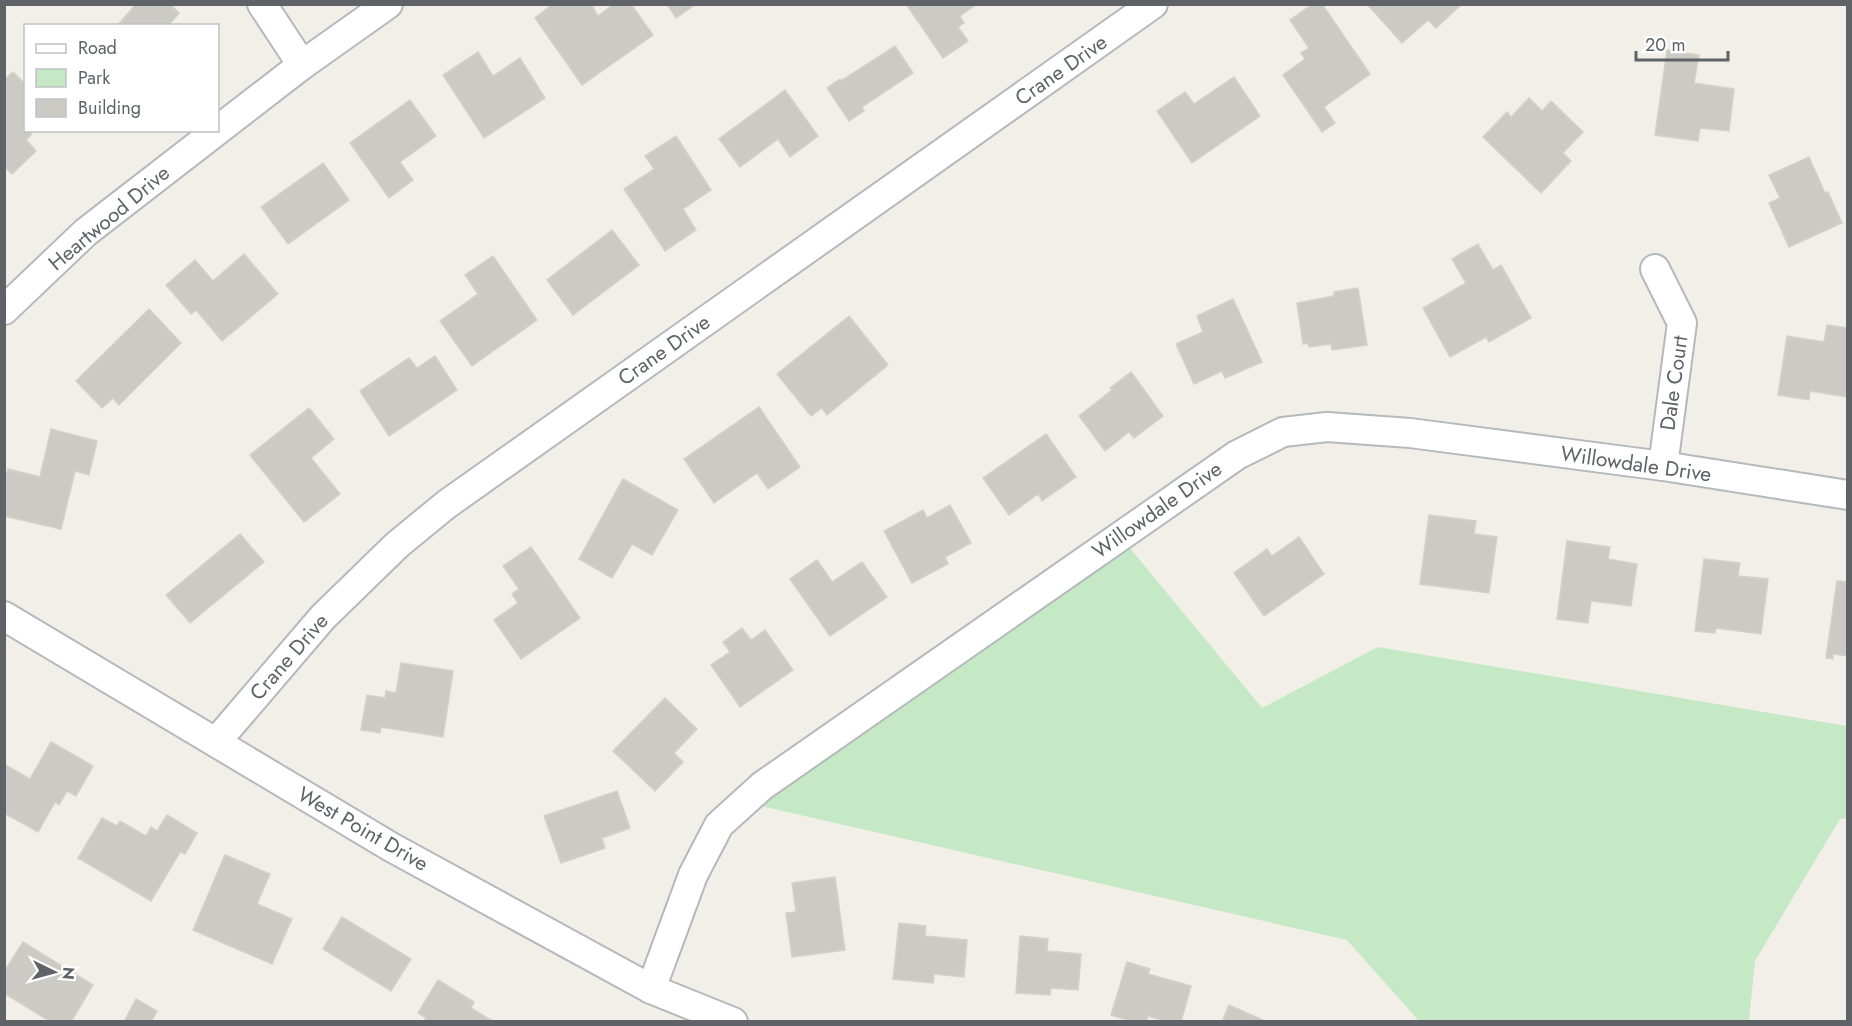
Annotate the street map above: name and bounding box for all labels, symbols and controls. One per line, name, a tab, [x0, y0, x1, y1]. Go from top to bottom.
legend	[24, 24, 219, 132]
scale bar	[1636, 24, 1728, 62]
street label: Crane Drive	[1009, 27, 1113, 113]
text: 20 m	[1645, 32, 1685, 58]
text: Road	[78, 35, 117, 61]
text: Park	[78, 65, 110, 91]
text: Building	[78, 95, 141, 121]
street label: Heartwood Drive	[42, 158, 176, 278]
street label: Crane Drive	[612, 307, 716, 393]
street label: Dale Court	[1653, 334, 1695, 432]
street label: Willowdale Drive	[1559, 439, 1714, 489]
street label: Willowdale Drive	[1086, 454, 1228, 566]
street label: Crane Drive	[243, 607, 335, 707]
street label: West Point Drive	[292, 779, 434, 879]
north arrow	[24, 942, 84, 1002]
text: N	[56, 966, 80, 981]

